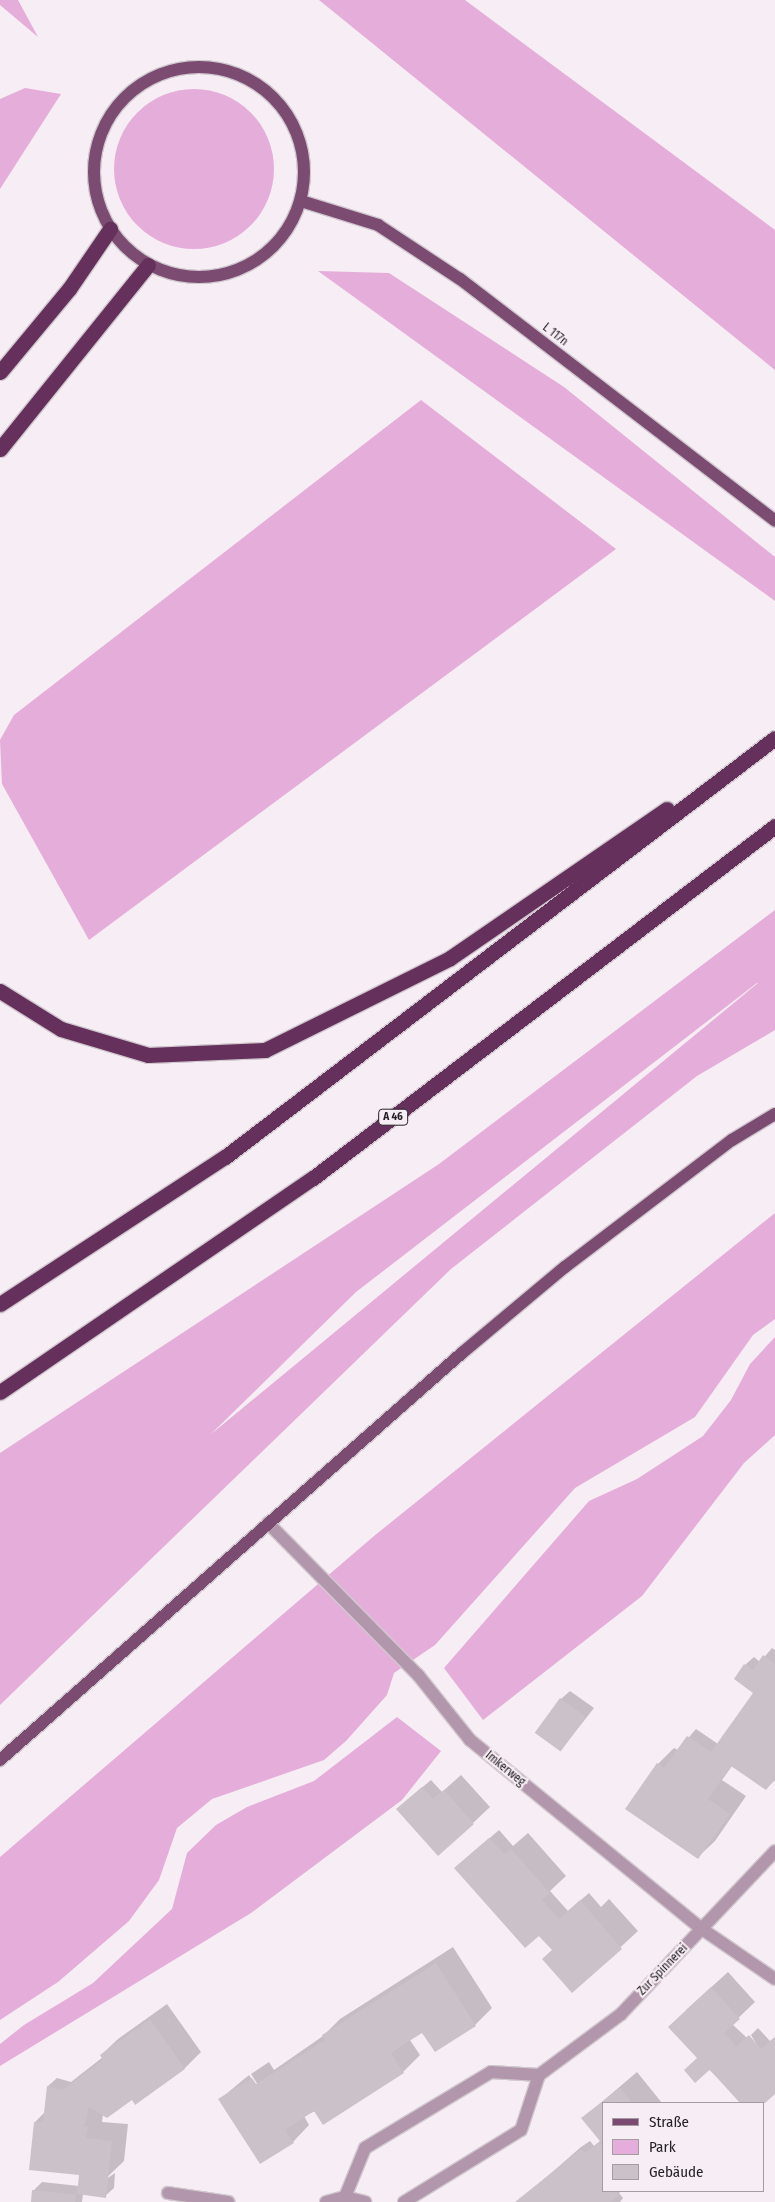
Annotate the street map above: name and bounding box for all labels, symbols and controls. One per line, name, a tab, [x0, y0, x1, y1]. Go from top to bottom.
street label: L 117n	[539, 321, 571, 349]
road number: A 46	[378, 1108, 408, 1126]
street label: Imkerweg	[482, 1748, 528, 1790]
street label: Zur Spinnerei	[635, 1941, 691, 1999]
legend	[602, 2102, 765, 2192]
text: Straße	[649, 2113, 689, 2131]
text: Park	[649, 2138, 676, 2156]
text: Gebäude	[649, 2163, 704, 2181]

